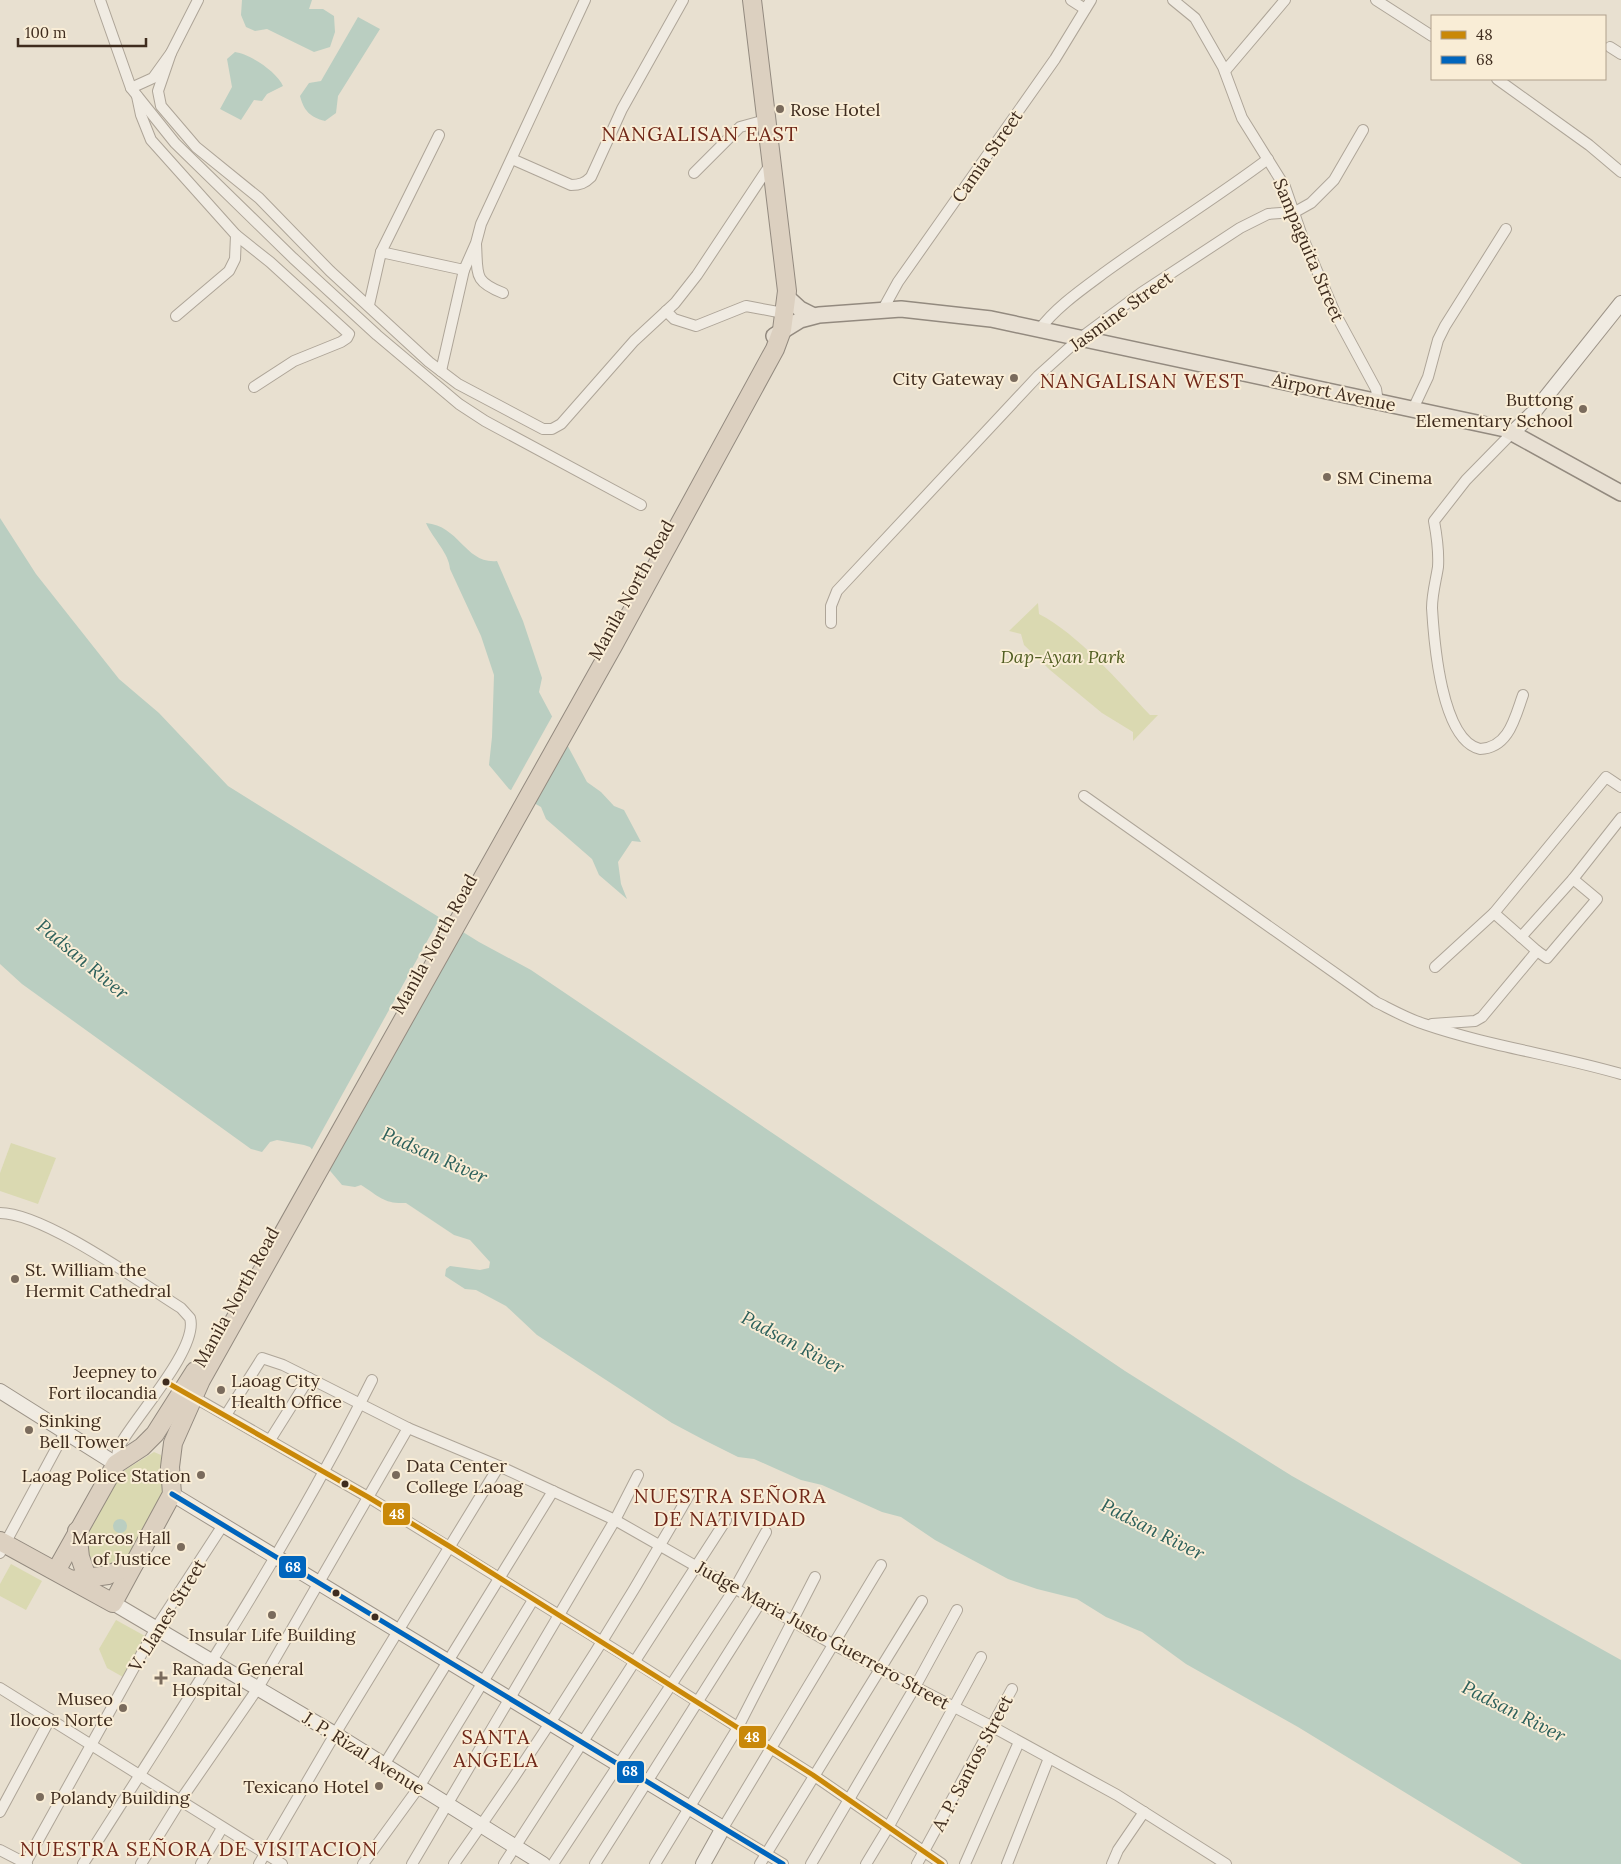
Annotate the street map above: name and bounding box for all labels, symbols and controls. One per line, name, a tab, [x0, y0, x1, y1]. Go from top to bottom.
scale bar	[18, 15, 145, 47]
legend	[1431, 15, 1606, 80]
text: 100 m	[25, 23, 66, 42]
text: 48	[1476, 25, 1493, 44]
text: 68	[1476, 50, 1493, 69]
place label: Rose Hotel	[790, 98, 880, 121]
marker: Rose Hotel	[774, 103, 786, 115]
street label: Camia Street	[947, 105, 1027, 207]
district label: NANGALISAN EAST	[601, 121, 799, 146]
street label: Sampaguita Street	[1268, 175, 1350, 325]
street label: Jasmine Street	[1064, 266, 1177, 357]
place label: City Gateway	[892, 367, 1004, 390]
street label: Airport Avenue	[1269, 367, 1398, 416]
district label: NANGALISAN WEST	[1040, 368, 1244, 393]
marker: City Gateway	[1008, 372, 1020, 384]
place label: Buttong Elementary School	[1415, 388, 1574, 432]
marker: Buttong Elementary School	[1577, 403, 1589, 415]
place label: SM Cinema	[1337, 466, 1432, 489]
marker: SM Cinema	[1321, 471, 1333, 483]
street label: Manila North Road	[583, 516, 679, 664]
park label: Dap-Ayan Park	[1001, 645, 1125, 668]
street label: Manila North Road	[386, 870, 482, 1018]
water label: Padsan River	[32, 914, 134, 1005]
water label: Padsan River	[379, 1121, 492, 1189]
street label: Manila North Road	[188, 1223, 284, 1371]
place label: St. William the Hermit Cathedral	[25, 1258, 171, 1302]
marker: St. William the Hermit Cathedral	[9, 1273, 21, 1285]
water label: Padsan River	[738, 1305, 849, 1379]
place label: Jeepney to Fort ilocandia	[48, 1361, 157, 1404]
place label: Laoag City Health Office	[231, 1369, 342, 1413]
marker: Jeepney to Fort ilocandia	[161, 1377, 171, 1387]
marker: Laoag City Health Office	[215, 1384, 227, 1396]
place label: Sinking Bell Tower	[39, 1409, 127, 1453]
marker: Sinking Bell Tower	[23, 1424, 35, 1436]
place label: Data Center College Laoag	[406, 1454, 524, 1498]
place label: Laoag Police Station	[21, 1464, 191, 1487]
marker: Laoag Police Station	[195, 1469, 207, 1481]
marker: Data Center College Laoag	[390, 1469, 402, 1481]
unlabelled marker	[340, 1479, 350, 1489]
district label: NUESTRA SEÑORA DE NATIVIDAD	[634, 1483, 826, 1531]
water label: Padsan River	[1097, 1493, 1209, 1565]
line badge: 48	[382, 1502, 411, 1526]
text: 48	[389, 1505, 405, 1523]
place label: Marcos Hall of Justice	[71, 1526, 171, 1570]
marker: Marcos Hall of Justice	[175, 1541, 187, 1553]
street label: V. Llanes Street	[123, 1554, 211, 1676]
line badge: 68	[278, 1555, 307, 1579]
street label: Judge Maria Justo Guerrero Street	[691, 1555, 954, 1715]
text: 68	[285, 1558, 301, 1576]
unlabelled marker	[331, 1588, 341, 1598]
marker: Insular Life Building	[266, 1609, 278, 1621]
unlabelled marker	[370, 1612, 380, 1622]
place label: Insular Life Building	[188, 1623, 357, 1646]
place label: Ranada General Hospital	[172, 1657, 304, 1701]
marker: Ranada General Hospital	[154, 1671, 168, 1685]
water label: Padsan River	[1458, 1675, 1570, 1747]
place label: Museo Ilocos Norte	[10, 1687, 113, 1731]
street label: A. P. Santos Street	[926, 1691, 1018, 1836]
marker: Museo Ilocos Norte	[117, 1702, 129, 1714]
street label: J. P. Rizal Avenue	[298, 1706, 429, 1800]
district label: SANTA ANGELA	[452, 1724, 539, 1772]
line badge: 48	[738, 1725, 767, 1749]
text: 48	[744, 1728, 760, 1746]
line badge: 68	[616, 1760, 645, 1784]
text: 68	[622, 1762, 638, 1780]
place label: Texicano Hotel	[243, 1775, 369, 1798]
marker: Texicano Hotel	[373, 1780, 385, 1792]
place label: Polandy Building	[50, 1786, 191, 1809]
marker: Polandy Building	[34, 1791, 46, 1803]
district label: NUESTRA SEÑORA DE VISITACION	[20, 1836, 378, 1861]

